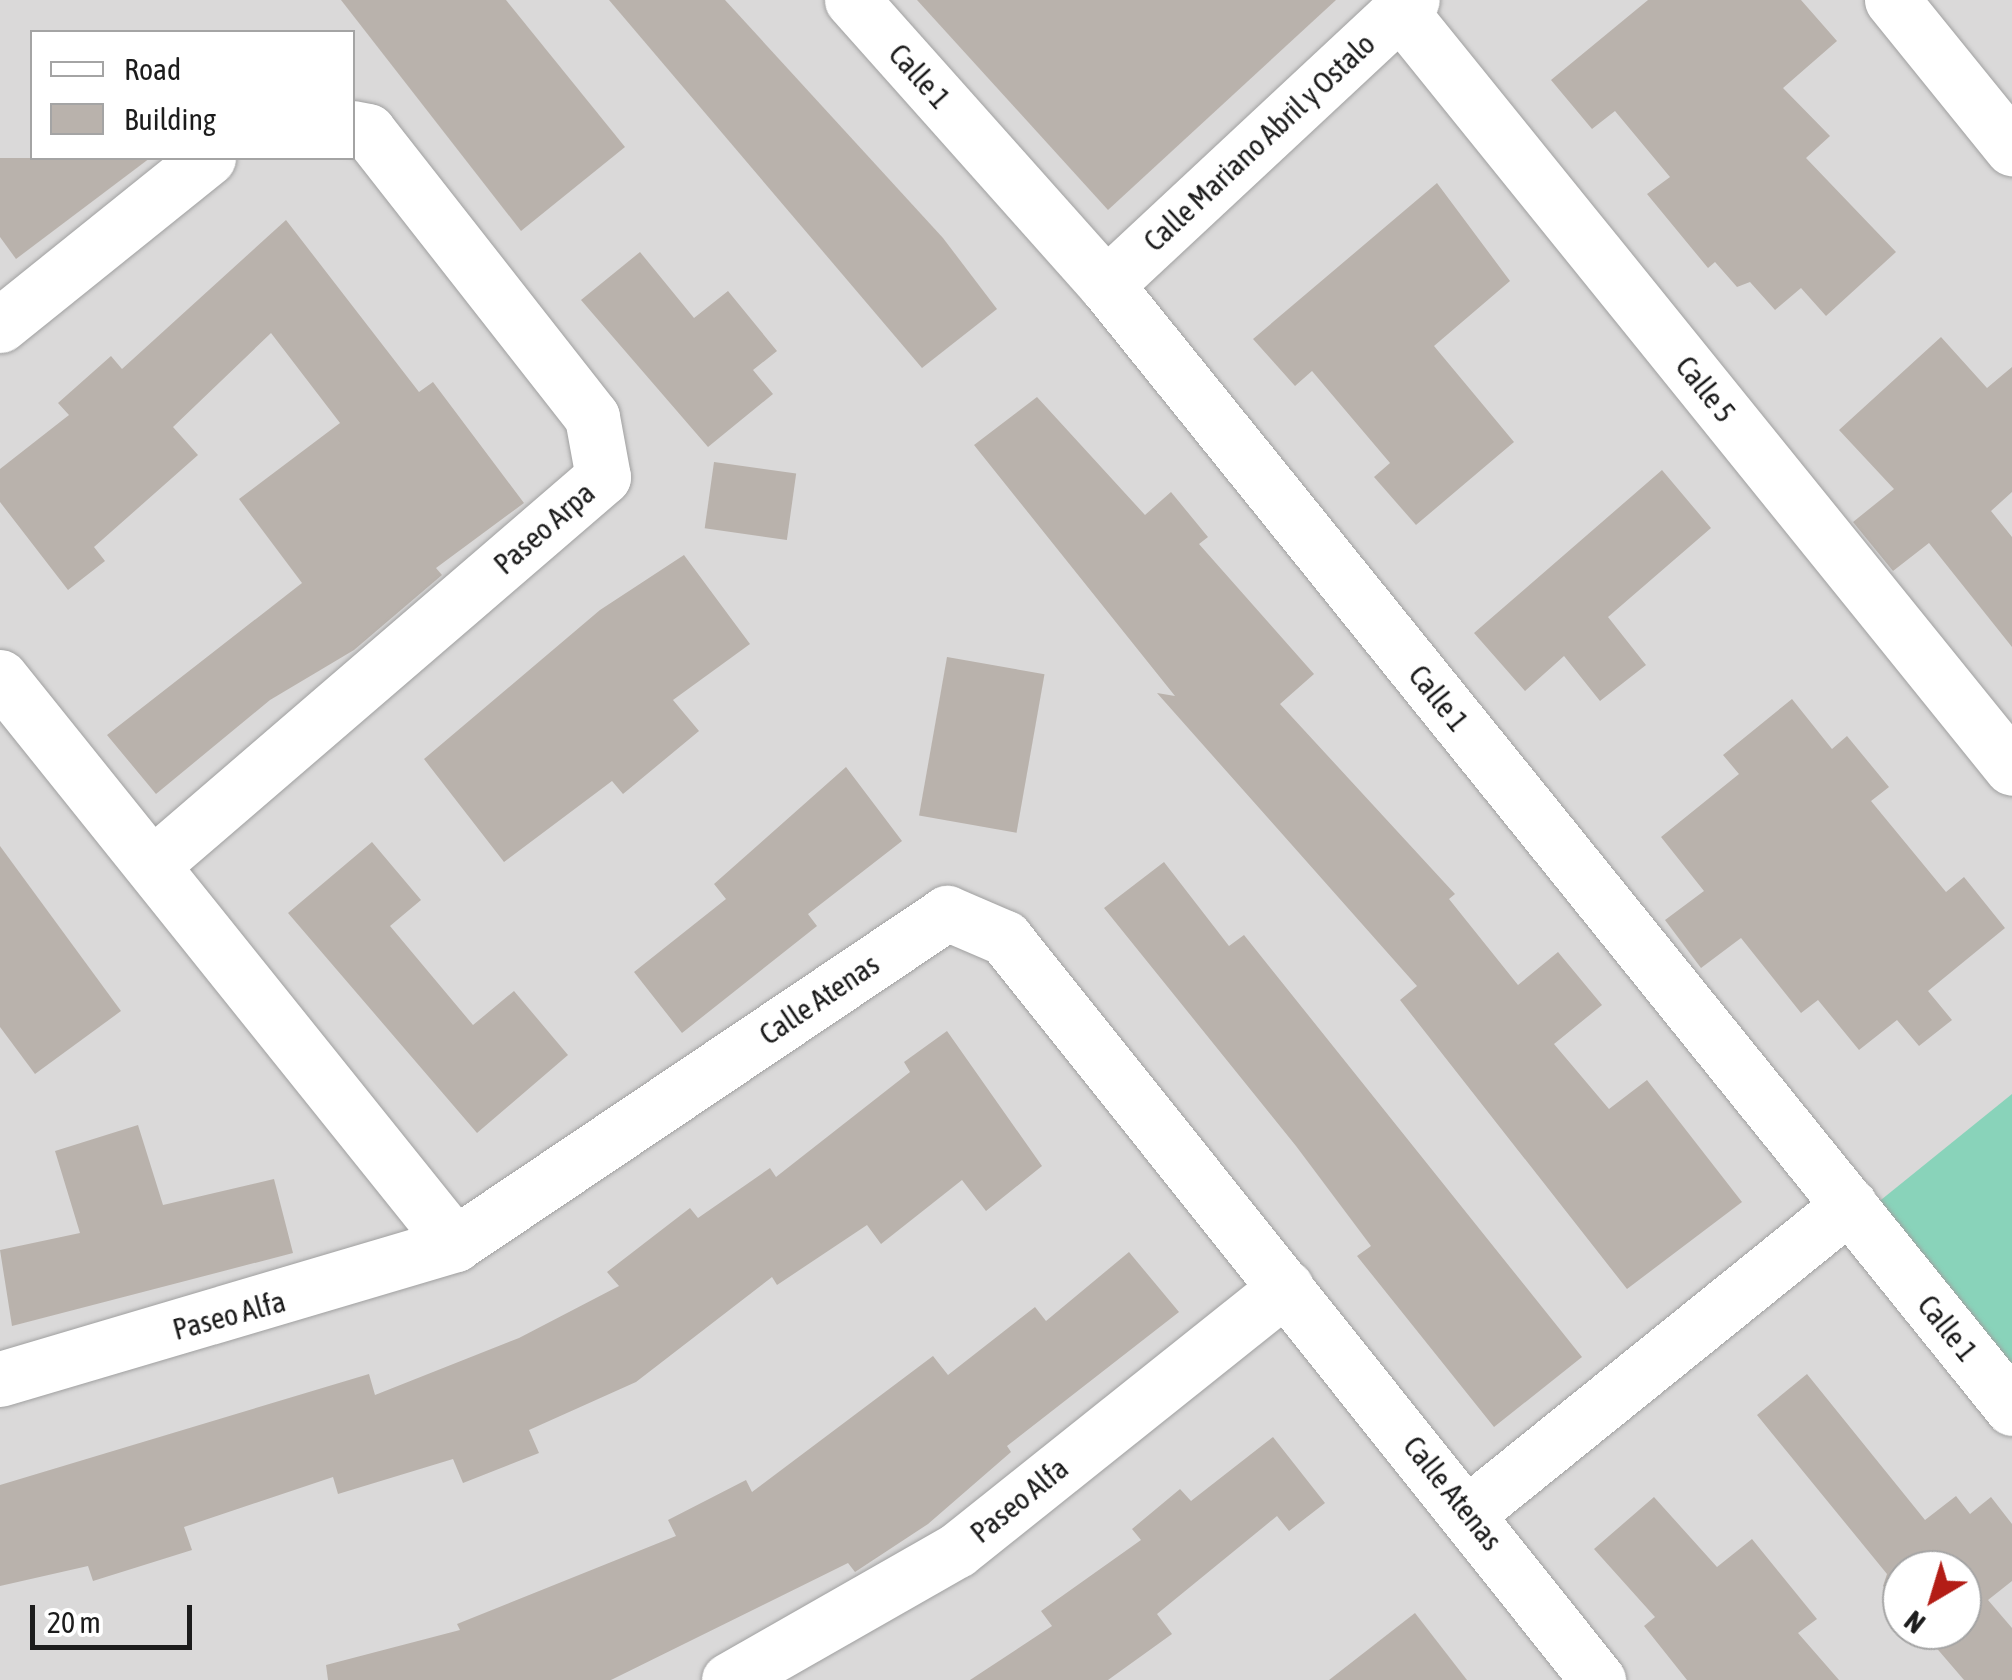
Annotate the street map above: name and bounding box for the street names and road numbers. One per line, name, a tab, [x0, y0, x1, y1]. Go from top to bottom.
street label: Calle Mariano Abril y Ostalo	[1136, 26, 1382, 258]
street label: Calle 1	[882, 36, 958, 116]
street label: Calle 5	[1668, 349, 1744, 429]
street label: Paseo Arpa	[486, 474, 602, 582]
street label: Calle 1	[1401, 658, 1477, 738]
street label: Calle Atenas	[752, 946, 886, 1052]
street label: Paseo Alfa	[169, 1283, 289, 1347]
street label: Calle 1	[1910, 1288, 1986, 1368]
street label: Calle Atenas	[1396, 1429, 1510, 1557]
street label: Paseo Alfa	[963, 1450, 1075, 1550]

